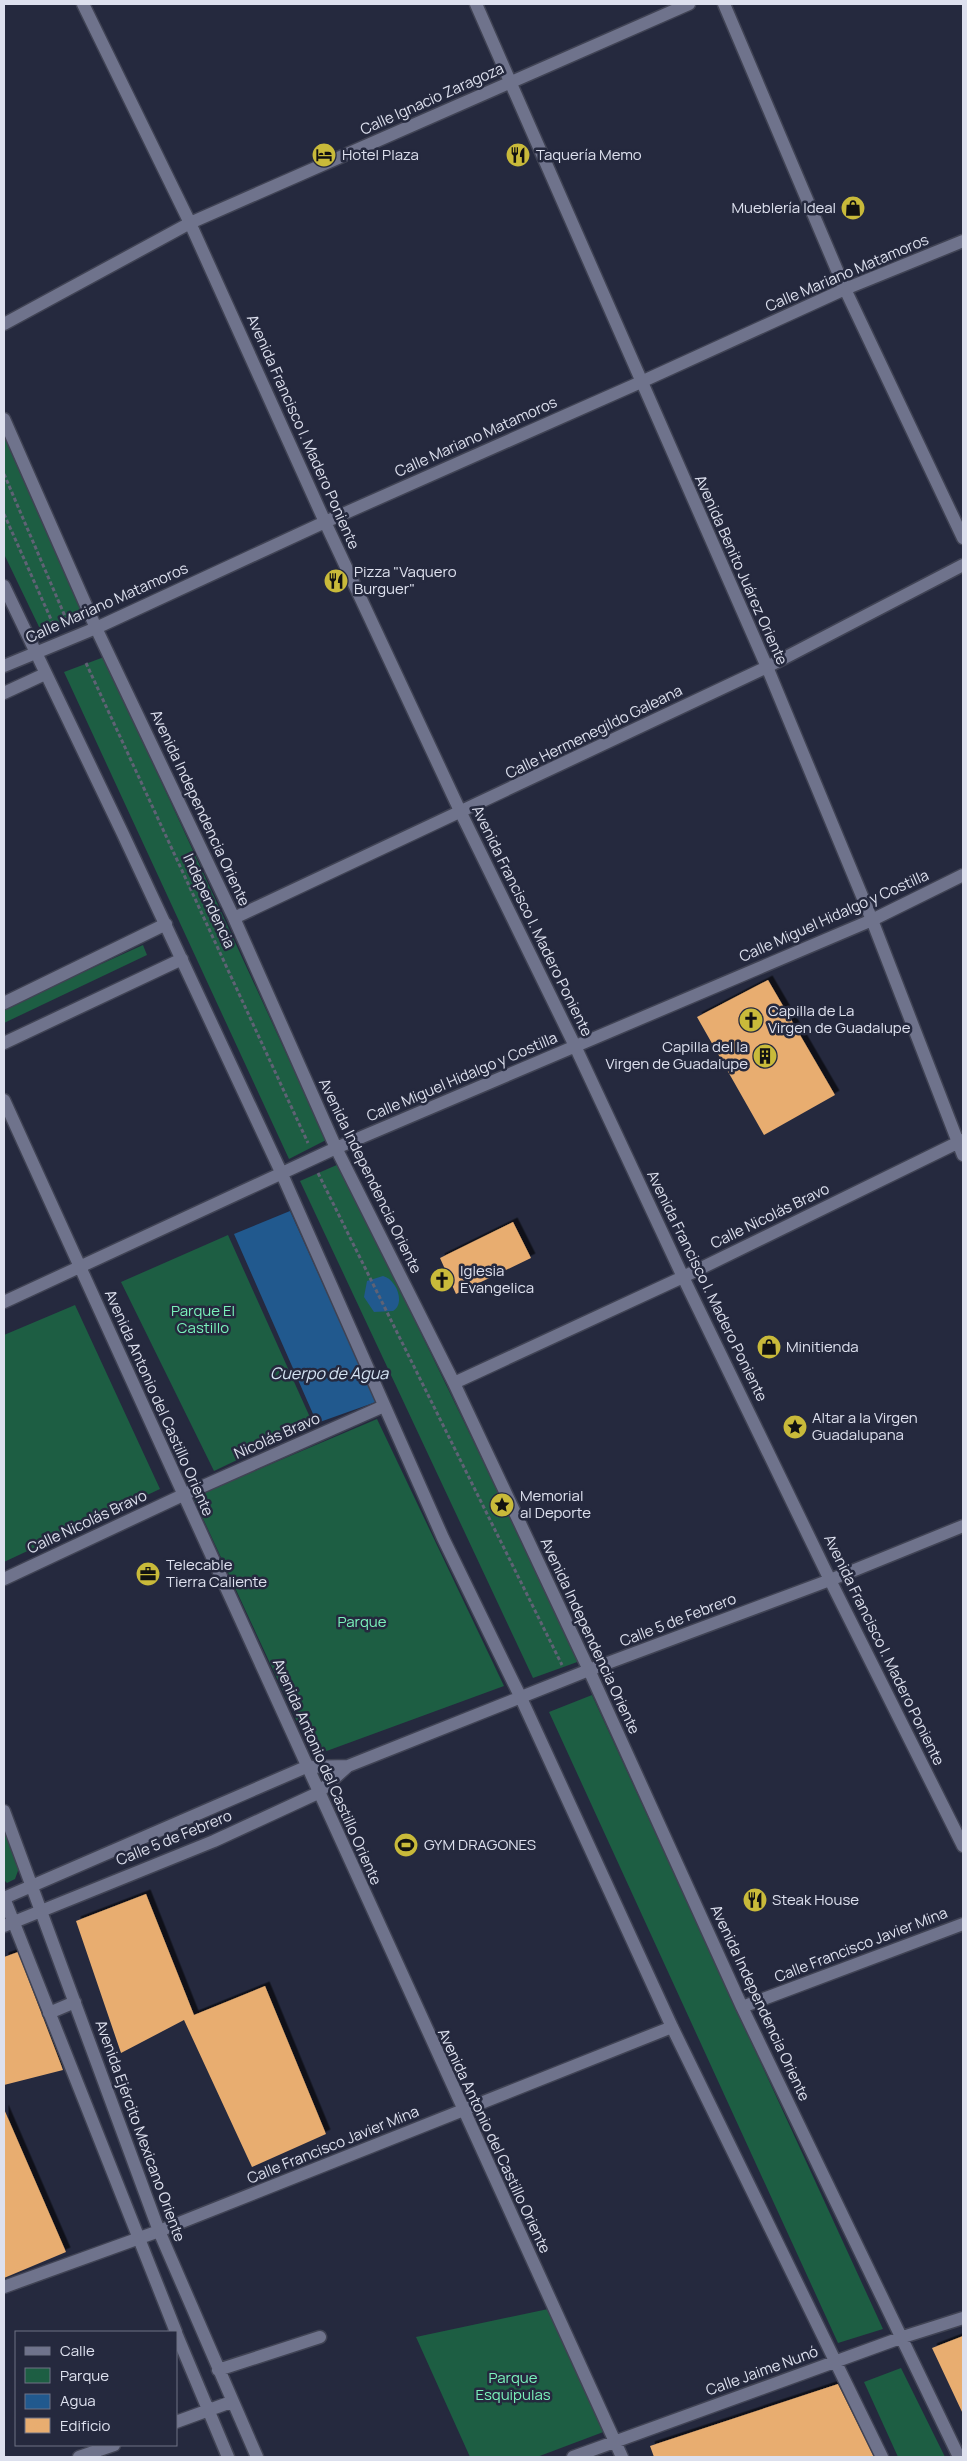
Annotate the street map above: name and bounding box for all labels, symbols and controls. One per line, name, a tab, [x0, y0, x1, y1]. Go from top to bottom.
street label: Calle Ignacio Zaragoza	[357, 57, 507, 140]
hotel icon: Hotel Plaza	[311, 142, 337, 168]
restaurant icon: Taquería Memo	[505, 142, 531, 168]
place label: Hotel Plaza	[342, 144, 419, 165]
place label: Taquería Memo	[536, 144, 642, 165]
shop icon: Mueblería Ideal	[840, 195, 866, 221]
place label: Mueblería Ideal	[731, 197, 836, 218]
street label: Calle Mariano Matamoros	[762, 229, 932, 316]
street label: Avenida Francisco I. Madero Poniente	[242, 311, 365, 553]
street label: Calle Mariano Matamoros	[391, 391, 560, 482]
street label: Avenida Benito Juárez Oriente	[690, 471, 793, 668]
street label: Calle Mariano Matamoros	[22, 557, 191, 648]
place label: Pizza "Vaquero Burguer"	[354, 561, 457, 599]
restaurant icon: Pizza "Vaquero Burguer"	[323, 568, 349, 594]
street label: Calle Hermenegildo Galeana	[502, 680, 686, 784]
street label: Avenida Independencia Oriente	[147, 707, 253, 909]
street label: Avenida Francisco I. Madero Poniente	[467, 802, 598, 1040]
street label: Independencia	[179, 851, 239, 951]
street label: Calle Miguel Hidalgo y Costilla	[736, 864, 932, 967]
place label: Capilla de La Virgen de Guadalupe	[768, 1000, 911, 1038]
church icon: Capilla de La Virgen de Guadalupe	[738, 1007, 764, 1033]
street label: Calle Miguel Hidalgo y Costilla	[363, 1027, 560, 1126]
place label: Capilla del la Virgen de Guadalupe	[606, 1036, 748, 1074]
building icon: Capilla del la Virgen de Guadalupe	[752, 1043, 778, 1069]
street label: Avenida Independencia Oriente	[314, 1075, 427, 1277]
street label: Avenida Francisco I. Madero Poniente	[642, 1167, 773, 1405]
street label: Calle Nicolás Bravo	[707, 1178, 833, 1253]
place label: Iglesia Evangelica	[460, 1260, 534, 1298]
church icon: Iglesia Evangelica	[429, 1267, 455, 1293]
street label: Avenida Antonio del Castillo Oriente	[100, 1286, 219, 1520]
park label: Parque El Castillo	[171, 1300, 235, 1338]
shop icon: Minitienda	[756, 1334, 782, 1360]
place label: Minitienda	[786, 1336, 859, 1357]
water label: Cuerpo de Agua	[270, 1362, 389, 1384]
street label: Nicolás Bravo	[231, 1407, 323, 1464]
place label: Altar a la Virgen Guadalupana	[812, 1407, 918, 1445]
place icon: Altar a la Virgen Guadalupana	[782, 1414, 808, 1440]
street label: Calle Nicolás Bravo	[24, 1485, 150, 1558]
place label: Memorial al Deporte	[520, 1485, 591, 1523]
place icon: Memorial al Deporte	[489, 1492, 515, 1518]
street label: Avenida Francisco I. Madero Poniente	[819, 1531, 950, 1769]
street label: Avenida Independencia Oriente	[536, 1534, 645, 1738]
place label: Telecable Tierra Caliente	[166, 1554, 267, 1592]
office icon: Telecable Tierra Caliente	[135, 1561, 161, 1587]
street label: Calle 5 de Febrero	[617, 1588, 739, 1651]
park label: Parque	[337, 1611, 387, 1632]
street label: Avenida Antonio del Castillo Oriente	[268, 1655, 387, 1889]
street label: Calle 5 de Febrero	[113, 1805, 235, 1870]
sports icon: GYM DRAGONES	[393, 1832, 419, 1858]
place label: GYM DRAGONES	[424, 1834, 536, 1855]
restaurant icon: Steak House	[742, 1887, 768, 1913]
place label: Steak House	[772, 1889, 859, 1910]
street label: Avenida Independencia Oriente	[706, 1901, 815, 2105]
street label: Calle Francisco Javier Mina	[771, 1902, 950, 1987]
street label: Avenida Ejército Mexicano Oriente	[91, 2017, 190, 2245]
street label: Avenida Antonio del Castillo Oriente	[433, 2025, 556, 2257]
street label: Calle Francisco Javier Mina	[244, 2100, 422, 2189]
legend	[15, 2331, 178, 2446]
text: Calle	[60, 2340, 95, 2361]
street label: Calle Jaime Nunó	[703, 2340, 821, 2401]
text: Parque	[60, 2365, 109, 2386]
park label: Parque Esquipulas	[475, 2367, 551, 2405]
text: Agua	[60, 2390, 96, 2411]
text: Edificio	[60, 2415, 111, 2436]

